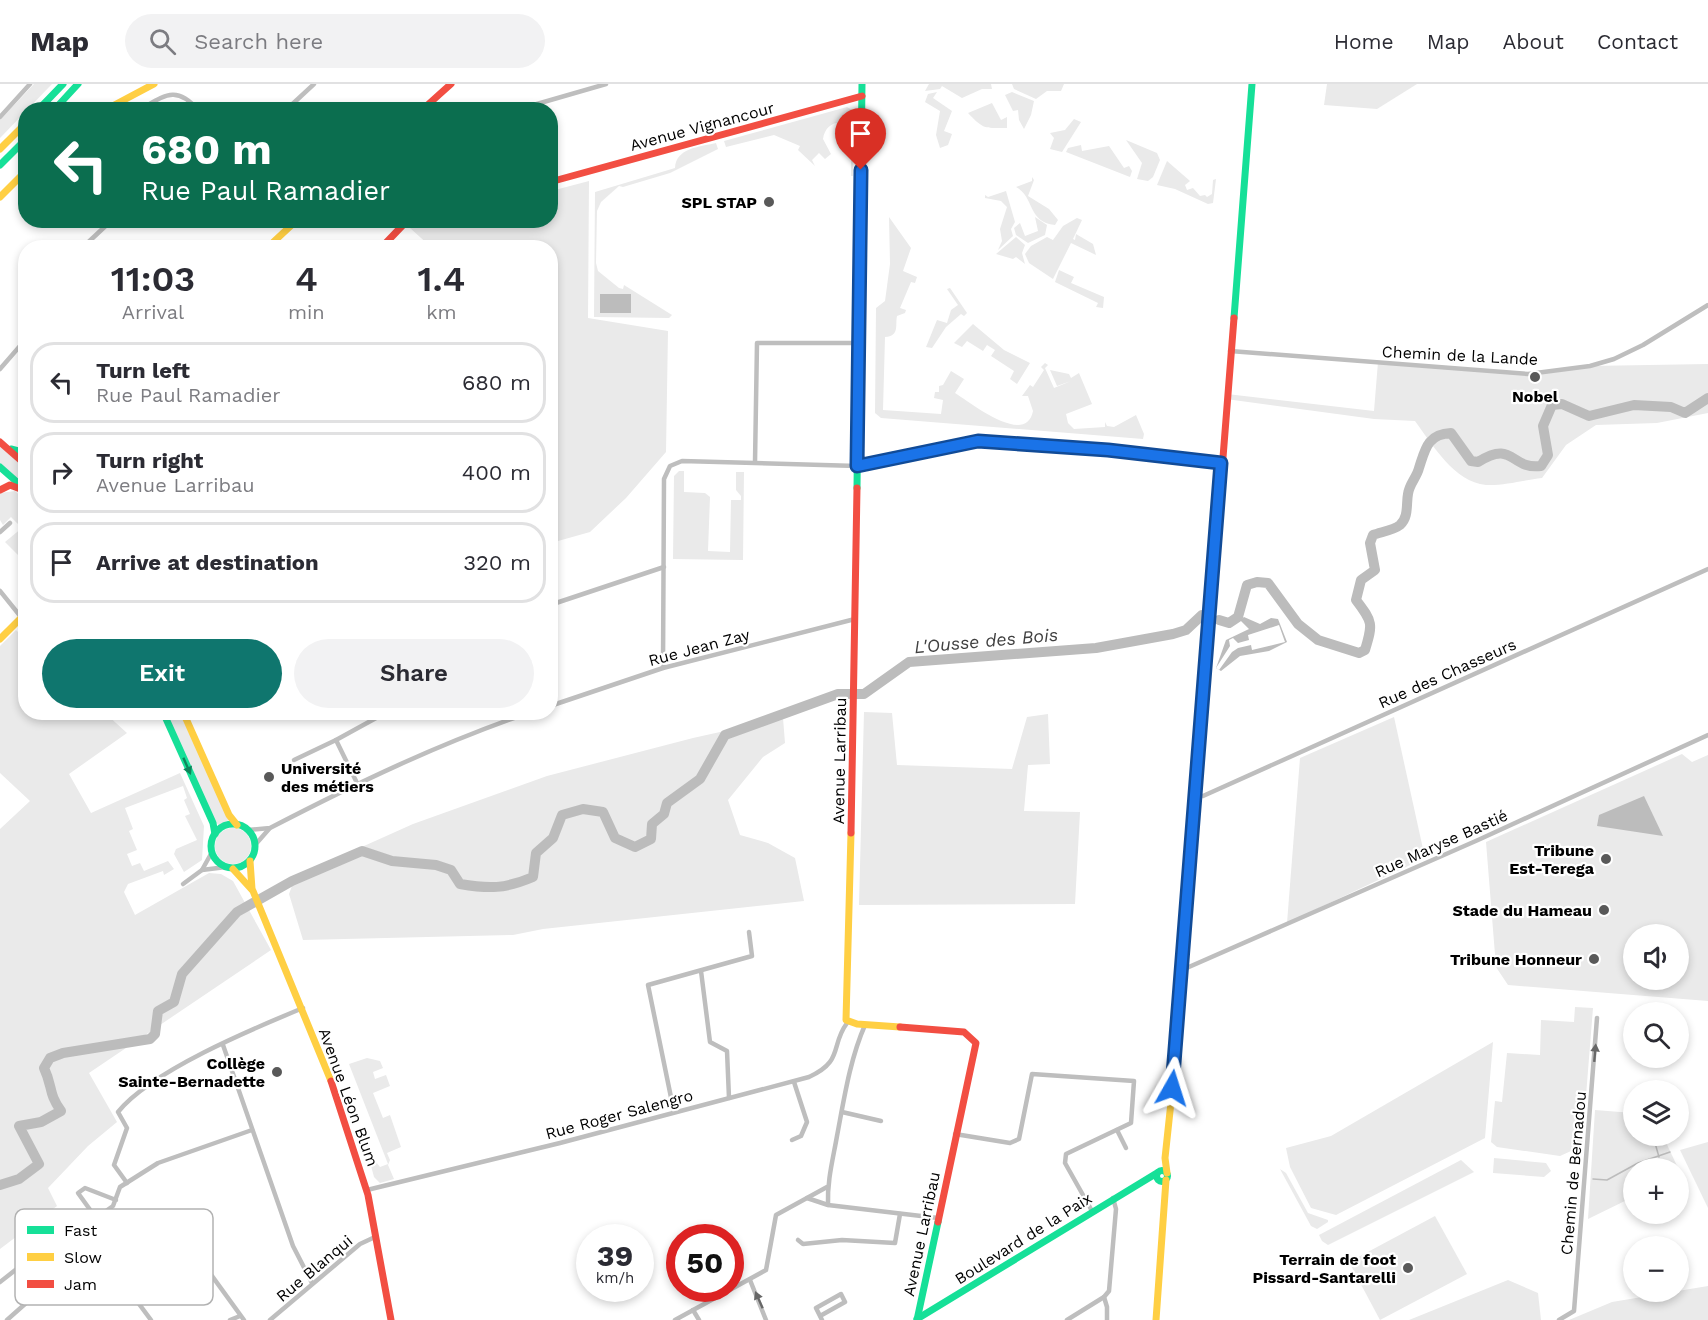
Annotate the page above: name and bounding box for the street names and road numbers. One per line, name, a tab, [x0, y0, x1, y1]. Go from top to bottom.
street label: Avenue Vignancour	[628, 98, 777, 155]
street label: Chemin de la Lande	[1381, 342, 1539, 369]
street label: Rue Jean Zay	[646, 625, 753, 670]
street label: Rue des Chasseurs	[1375, 635, 1519, 712]
street label: Avenue Larribau	[829, 697, 850, 825]
street label: Rue Maryse Bastié	[1372, 806, 1511, 881]
street label: Avenue Léon Blum	[315, 1025, 382, 1169]
street label: Rue Roger Salengro	[543, 1086, 695, 1143]
street label: Chemin de Bernadou	[1557, 1090, 1590, 1256]
street label: Avenue Larribau	[899, 1170, 944, 1298]
street label: Boulevard de la Paix	[951, 1188, 1095, 1288]
street label: Rue Blanqui	[272, 1231, 356, 1306]

